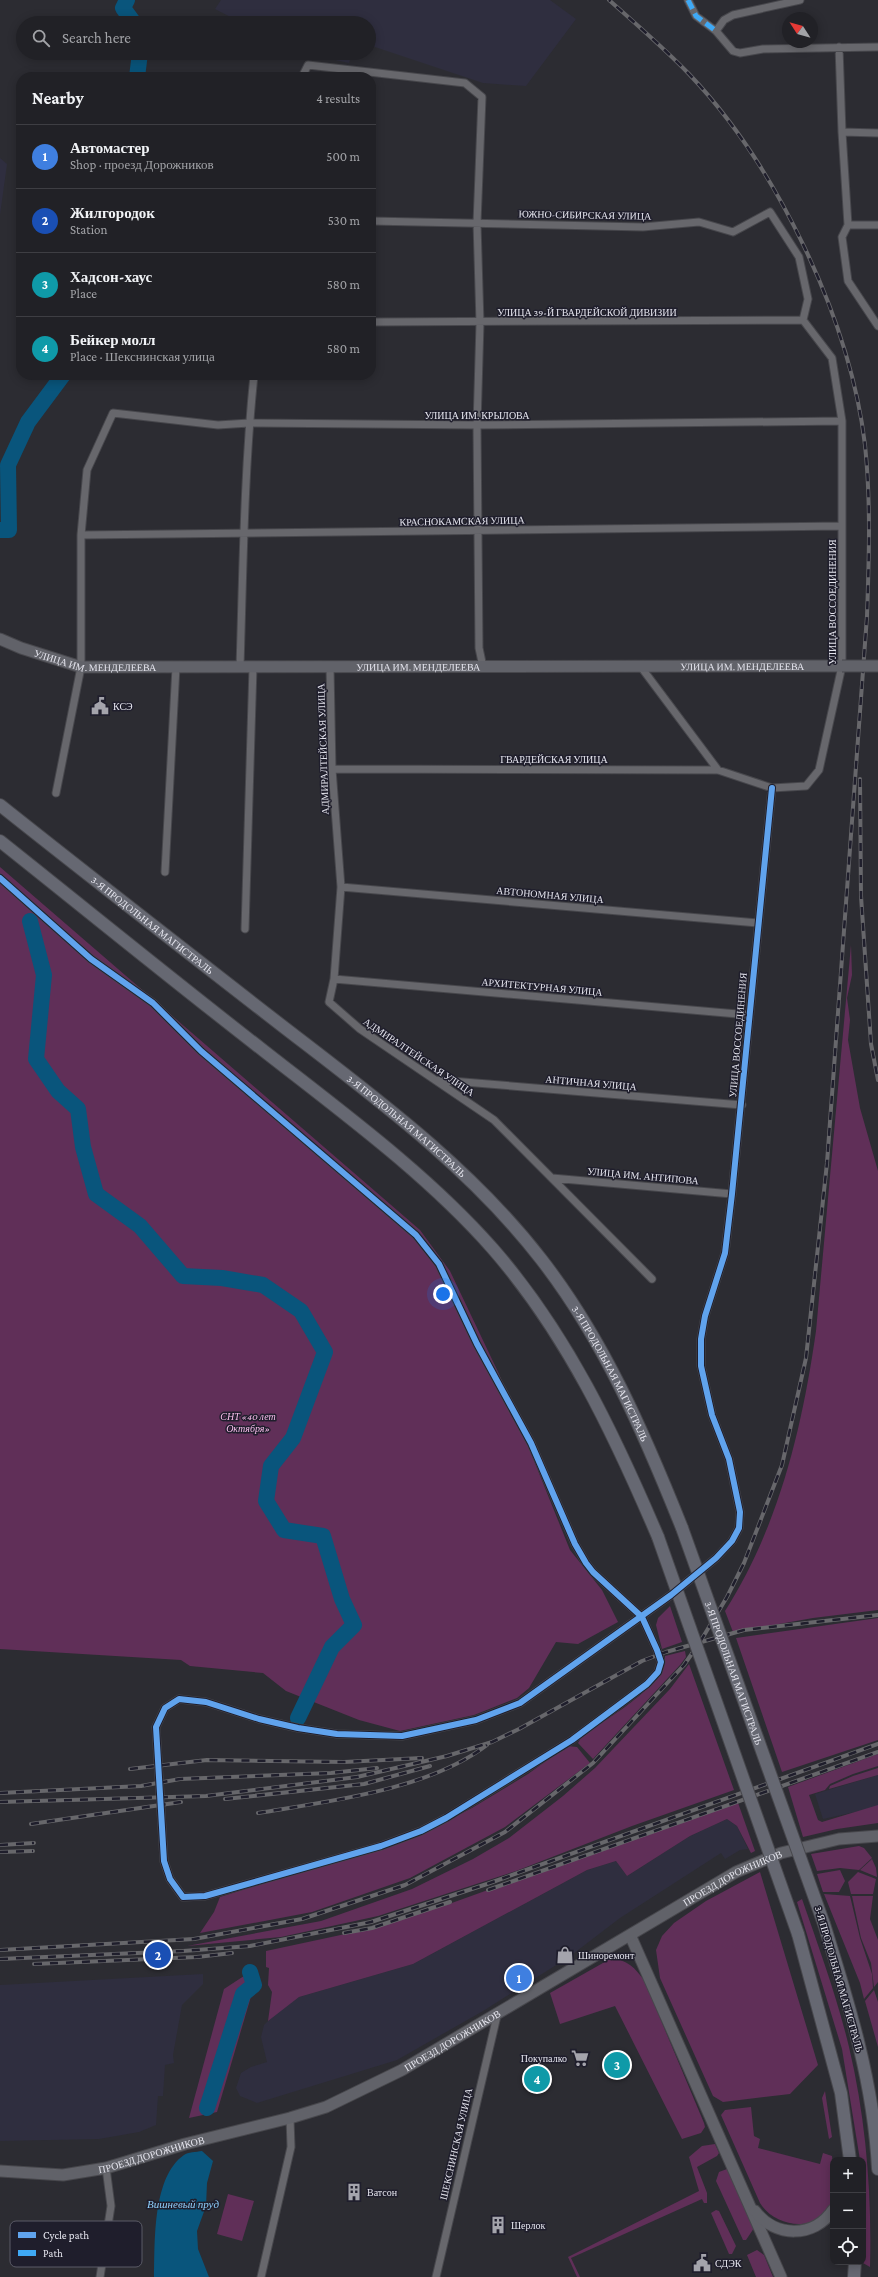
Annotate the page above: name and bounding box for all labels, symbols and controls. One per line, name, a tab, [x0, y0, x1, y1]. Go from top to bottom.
north arrow	[782, 12, 818, 48]
search box	[16, 16, 376, 60]
icon: search	[30, 27, 52, 49]
text: Search here	[62, 30, 131, 46]
text: Nearby	[32, 89, 84, 108]
text: 4 results	[316, 91, 360, 106]
text: Автомастер	[70, 140, 150, 156]
text: 1	[43, 149, 47, 164]
text: 500 m	[326, 149, 360, 164]
text: Shop · проезд Дорожников	[70, 157, 214, 172]
text: Жилгородок	[70, 205, 155, 221]
street label: ЮЖНО-СИБИРСКАЯ УЛИЦА	[519, 208, 652, 222]
text: 2	[42, 213, 48, 228]
text: 530 m	[328, 213, 360, 228]
text: Station	[70, 222, 107, 237]
text: Хадсон-хаус	[70, 269, 152, 285]
text: 3	[42, 277, 48, 292]
text: 580 m	[327, 277, 360, 292]
text: Place	[70, 286, 97, 301]
street label: УЛИЦА 39-Й ГВАРДЕЙСКОЙ ДИВИЗИИ	[497, 307, 677, 318]
text: Бейкер молл	[70, 332, 156, 348]
text: 4	[41, 341, 49, 356]
text: 580 m	[327, 341, 360, 356]
text: Place · Шекснинская улица	[70, 349, 215, 364]
street label: УЛИЦА ИМ. КРЫЛОВА	[425, 410, 530, 421]
street label: КРАСНОКАМСКАЯ УЛИЦА	[399, 514, 525, 528]
street label: УЛИЦА ВОССОЕДИНЕНИЯ	[827, 539, 838, 665]
street label: УЛИЦА ИМ. МЕНДЕЛЕЕВА	[33, 647, 157, 673]
street label: УЛИЦА ИМ. МЕНДЕЛЕЕВА	[356, 661, 481, 672]
street label: УЛИЦА ИМ. МЕНДЕЛЕЕВА	[680, 661, 805, 672]
street label: АДМИРАЛТЕЙСКАЯ УЛИЦА	[315, 682, 331, 815]
public building icon: КСЭ	[90, 696, 110, 716]
place label: КСЭ	[113, 701, 133, 712]
street label: ГВАРДЕЙСКАЯ УЛИЦА	[500, 754, 609, 765]
street label: 3-Я ПРОДОЛЬНАЯ МАГИСТРАЛЬ	[89, 874, 216, 976]
street label: АВТОНОМНАЯ УЛИЦА	[496, 885, 605, 905]
street label: УЛИЦА ВОССОЕДИНЕНИЯ	[727, 972, 749, 1098]
street label: АРХИТЕКТУРНАЯ УЛИЦА	[481, 976, 604, 998]
street label: АДМИРАЛТЕЙСКАЯ УЛИЦА	[361, 1016, 477, 1099]
street label: 3-Я ПРОДОЛЬНАЯ МАГИСТРАЛЬ	[345, 1073, 468, 1179]
street label: АНТИЧНАЯ УЛИЦА	[545, 1074, 638, 1093]
street label: УЛИЦА ИМ. АНТИПОВА	[587, 1166, 700, 1186]
your location	[433, 1284, 453, 1304]
street label: 3-Я ПРОДОЛЬНАЯ МАГИСТРАЛЬ	[570, 1304, 651, 1443]
park label: СНТ «40 лет Октября»	[220, 1411, 276, 1434]
street label: 3-Я ПРОДОЛЬНАЯ МАГИСТРАЛЬ	[703, 1600, 765, 1746]
street label: ПРОЕЗД ДОРОЖНИКОВ	[681, 1848, 784, 1908]
street label: 3-Я ПРОДОЛЬНАЯ МАГИСТРАЛЬ	[813, 1905, 865, 2054]
pin: 2	[145, 1940, 171, 1970]
shop icon: Шиноремонт	[555, 1945, 575, 1965]
place label: Шиноремонт	[578, 1950, 635, 1961]
pin: 1	[506, 1963, 532, 1993]
street label: ПРОЕЗД ДОРОЖНИКОВ	[402, 2007, 503, 2073]
supermarket icon: Покупалко	[570, 2048, 590, 2068]
pin: 3	[604, 2050, 630, 2080]
place label: Покупалко	[521, 2053, 567, 2064]
pin: 4	[524, 2064, 550, 2094]
street label: ШЕКСНИНСКАЯ УЛИЦА	[438, 2086, 474, 2201]
street label: ПРОЕЗД ДОРОЖНИКОВ	[98, 2134, 206, 2175]
map controls	[830, 2157, 866, 2265]
button: +	[830, 2157, 866, 2193]
building icon: Ватсон	[344, 2182, 364, 2202]
place label: Ватсон	[367, 2187, 398, 2198]
button: −	[830, 2193, 866, 2229]
water label: Вишневый пруд	[147, 2198, 219, 2210]
building icon: Шерлок	[488, 2215, 508, 2235]
place label: Шерлок	[511, 2220, 545, 2231]
legend	[10, 2221, 142, 2267]
text: Cycle path	[43, 2229, 89, 2242]
button: locate	[830, 2229, 866, 2265]
text: Path	[43, 2247, 63, 2259]
public building icon: СДЭК	[692, 2253, 712, 2273]
place label: СДЭК	[715, 2258, 742, 2269]

